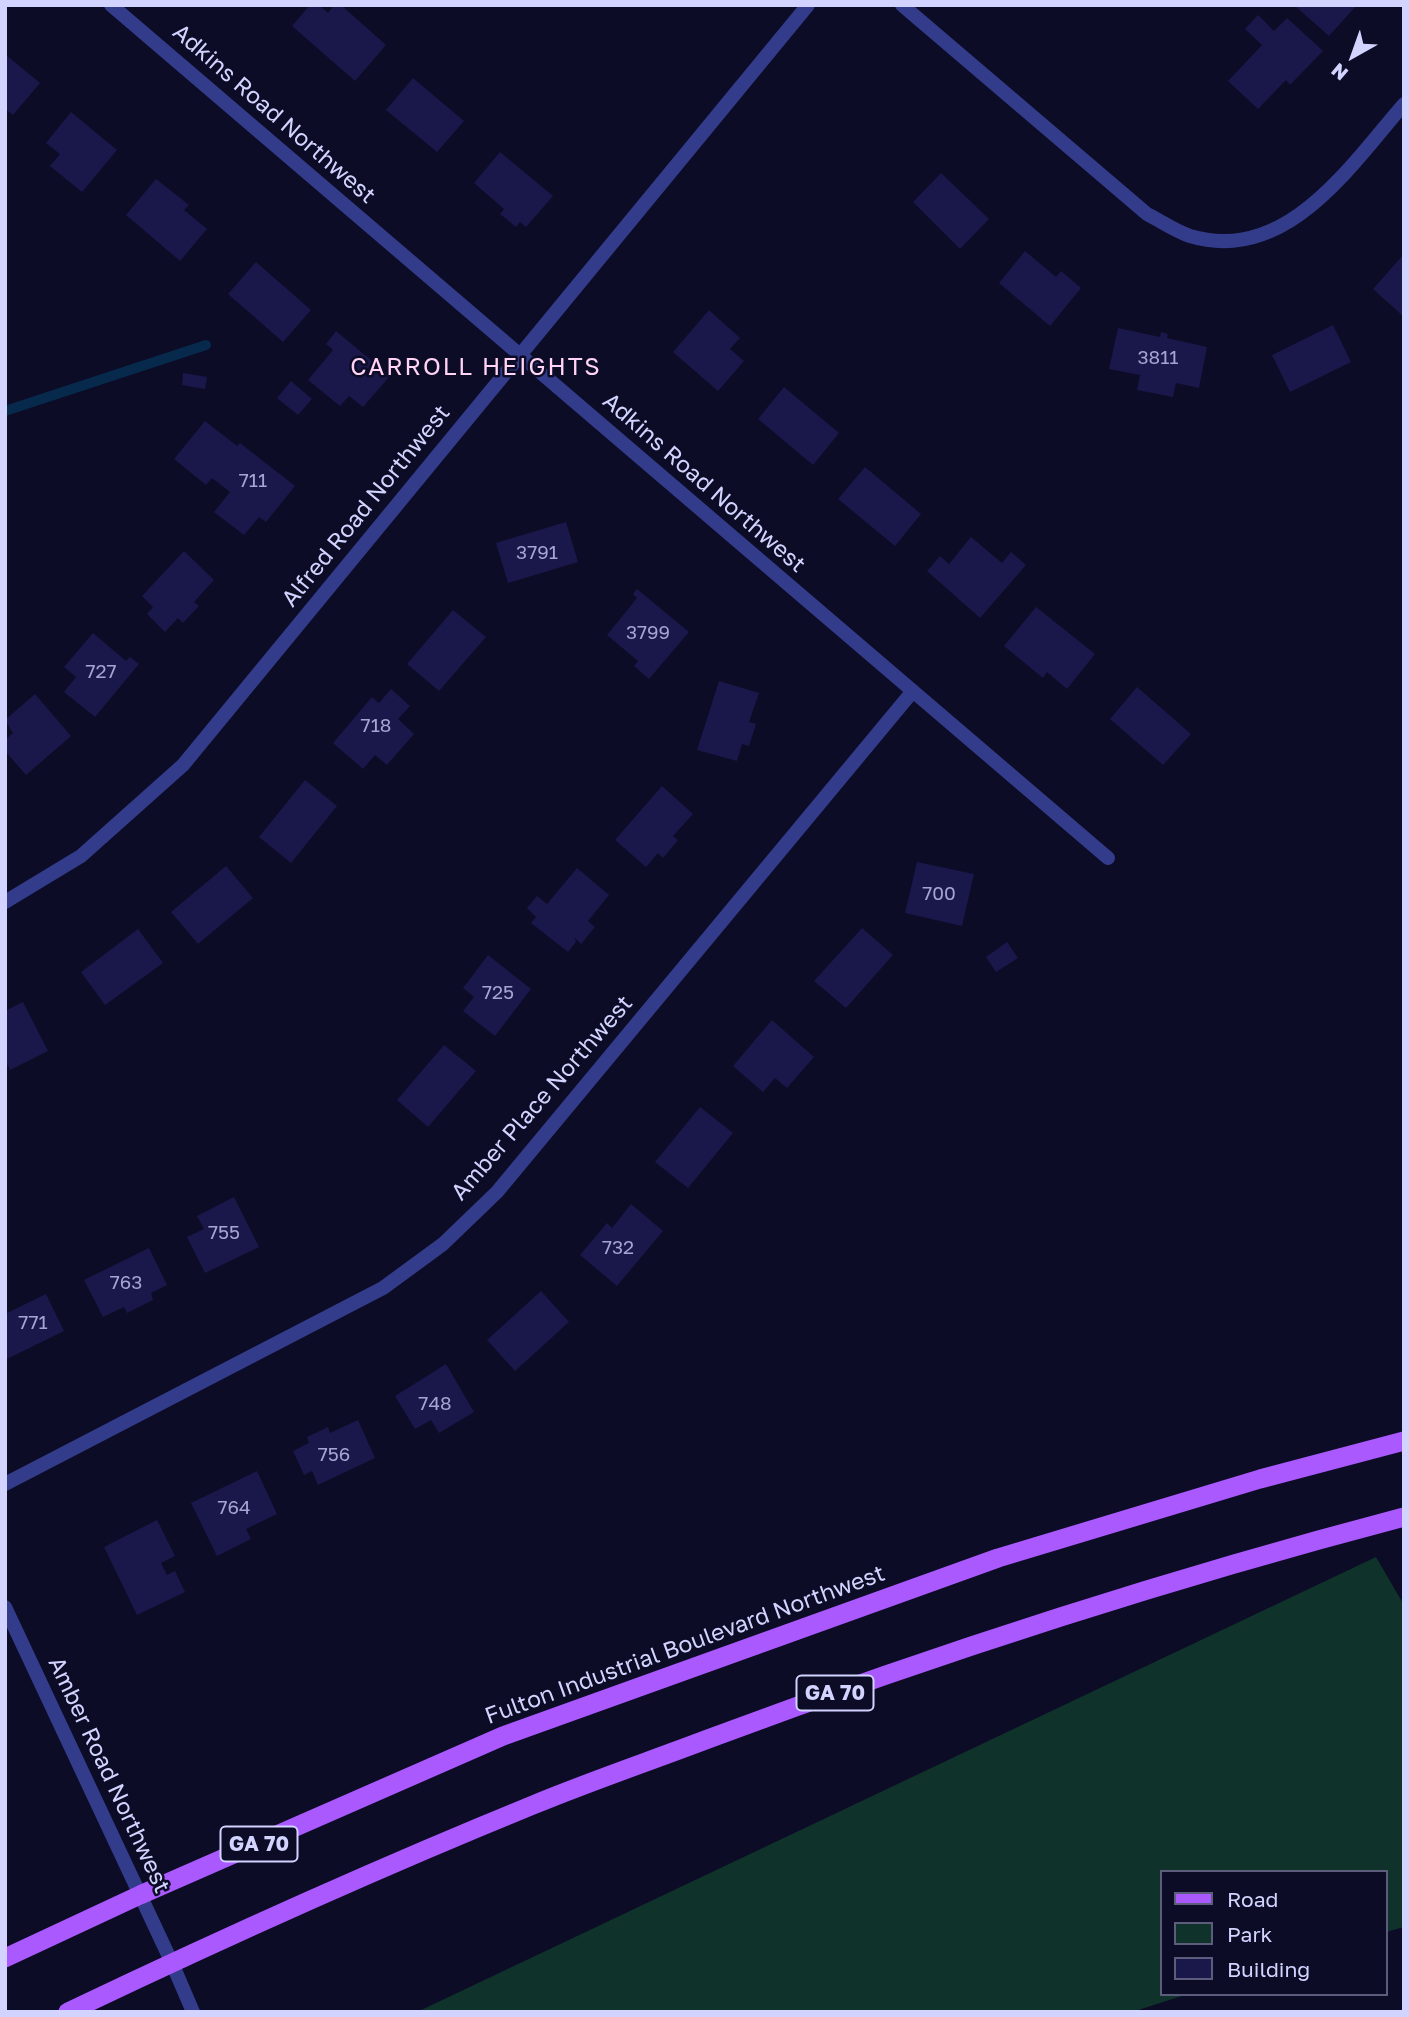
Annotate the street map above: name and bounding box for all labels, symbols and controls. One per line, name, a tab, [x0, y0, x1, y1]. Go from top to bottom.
street label: Adkins Road Northwest	[167, 18, 381, 210]
north arrow	[1318, 21, 1388, 91]
text: N	[1326, 59, 1352, 86]
house number: 3811	[1137, 347, 1179, 369]
district label: CARROLL HEIGHTS	[352, 353, 600, 381]
street label: Adkins Road Northwest	[597, 387, 811, 579]
street label: Alfred Road Northwest	[276, 400, 456, 612]
house number: 711	[239, 470, 267, 492]
house number: 3791	[516, 542, 558, 564]
house number: 3799	[626, 622, 670, 644]
house number: 727	[85, 661, 117, 683]
house number: 718	[361, 715, 391, 737]
house number: 700	[922, 883, 956, 905]
house number: 725	[482, 982, 514, 1004]
street label: Amber Place Northwest	[446, 990, 638, 1206]
house number: 755	[208, 1222, 240, 1244]
house number: 732	[602, 1237, 634, 1259]
house number: 763	[110, 1272, 142, 1294]
house number: 771	[18, 1312, 48, 1334]
house number: 748	[418, 1393, 452, 1415]
house number: 756	[318, 1444, 350, 1466]
house number: 764	[217, 1497, 251, 1519]
street label: Fulton Industrial Boulevard Northwest	[481, 1560, 889, 1730]
street label: Amber Road Northwest	[42, 1653, 176, 1897]
road number: GA 70	[796, 1676, 874, 1710]
road number: GA 70	[220, 1826, 298, 1862]
legend	[1160, 1870, 1388, 1996]
text: Road	[1227, 1886, 1278, 1912]
text: Park	[1227, 1921, 1272, 1947]
text: Building	[1227, 1956, 1310, 1982]

